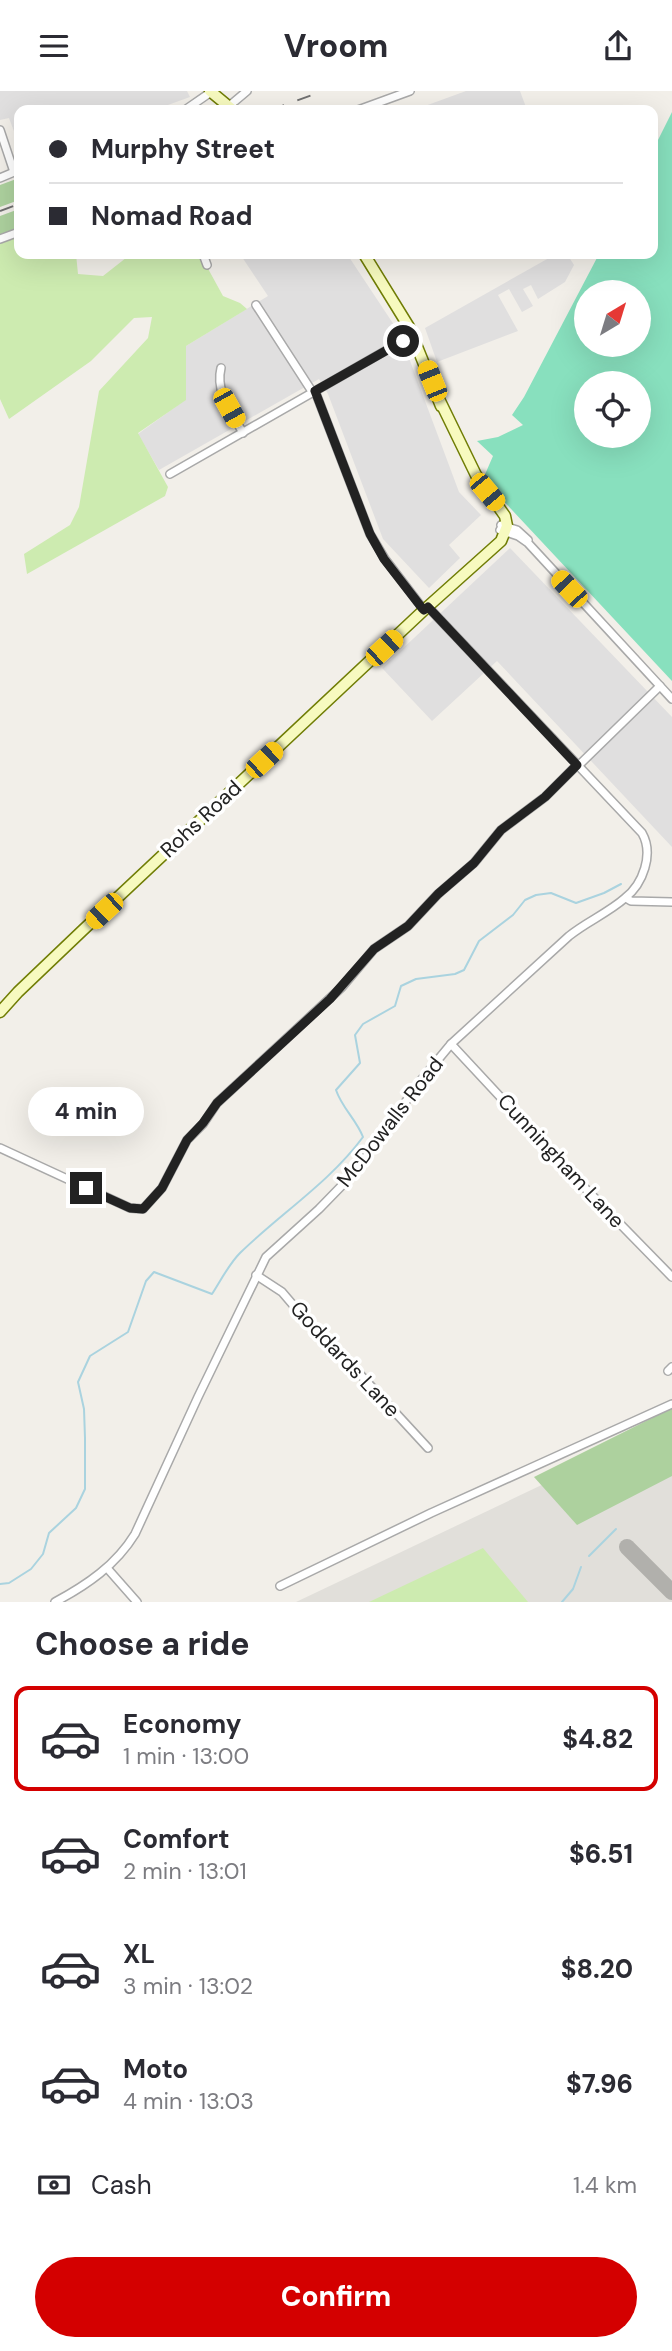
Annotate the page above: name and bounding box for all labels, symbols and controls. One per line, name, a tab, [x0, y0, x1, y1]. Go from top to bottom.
text: Vroom	[284, 25, 388, 67]
icon: menu	[35, 27, 73, 65]
icon: share	[599, 27, 637, 65]
text: Murphy Street	[91, 132, 275, 166]
text: Nomad Road	[91, 199, 252, 233]
north arrow	[574, 280, 651, 357]
map controls	[574, 280, 651, 448]
route start	[387, 325, 419, 357]
car	[415, 358, 450, 404]
button: locate	[574, 371, 651, 448]
car	[210, 385, 249, 431]
car	[466, 469, 509, 515]
car	[547, 566, 592, 612]
car	[362, 626, 407, 670]
car	[242, 738, 287, 782]
street label: Rohs Road	[154, 774, 248, 864]
car	[82, 889, 127, 933]
street label: McDowalls Road	[330, 1051, 450, 1193]
callout: 4 min	[28, 1087, 144, 1135]
street label: Cunningham Lane	[491, 1088, 631, 1234]
text: 4 min	[55, 1096, 117, 1126]
route end	[70, 1172, 102, 1204]
street label: Goddards Lane	[284, 1295, 406, 1423]
text: Choose a ride	[35, 1623, 250, 1665]
icon: car	[39, 1707, 102, 1770]
text: Economy	[123, 1707, 241, 1741]
text: $4.82	[562, 1722, 633, 1756]
text: 1 min · 13:00	[123, 1741, 249, 1771]
icon: car	[39, 1822, 102, 1885]
text: Comfort	[123, 1822, 229, 1856]
text: $6.51	[569, 1837, 633, 1871]
text: 2 min · 13:01	[123, 1856, 247, 1886]
icon: car	[39, 1937, 102, 2000]
text: XL	[123, 1937, 155, 1971]
text: $8.20	[561, 1952, 633, 1986]
text: 3 min · 13:02	[123, 1971, 253, 2001]
icon: car	[39, 2052, 102, 2115]
text: Moto	[123, 2052, 188, 2086]
text: $7.96	[566, 2067, 633, 2101]
text: 4 min · 13:03	[123, 2086, 254, 2116]
icon: cash	[35, 2166, 73, 2204]
text: Cash	[91, 2168, 152, 2202]
text: 1.4 km	[573, 2170, 637, 2200]
button: Confirm	[35, 2257, 637, 2337]

